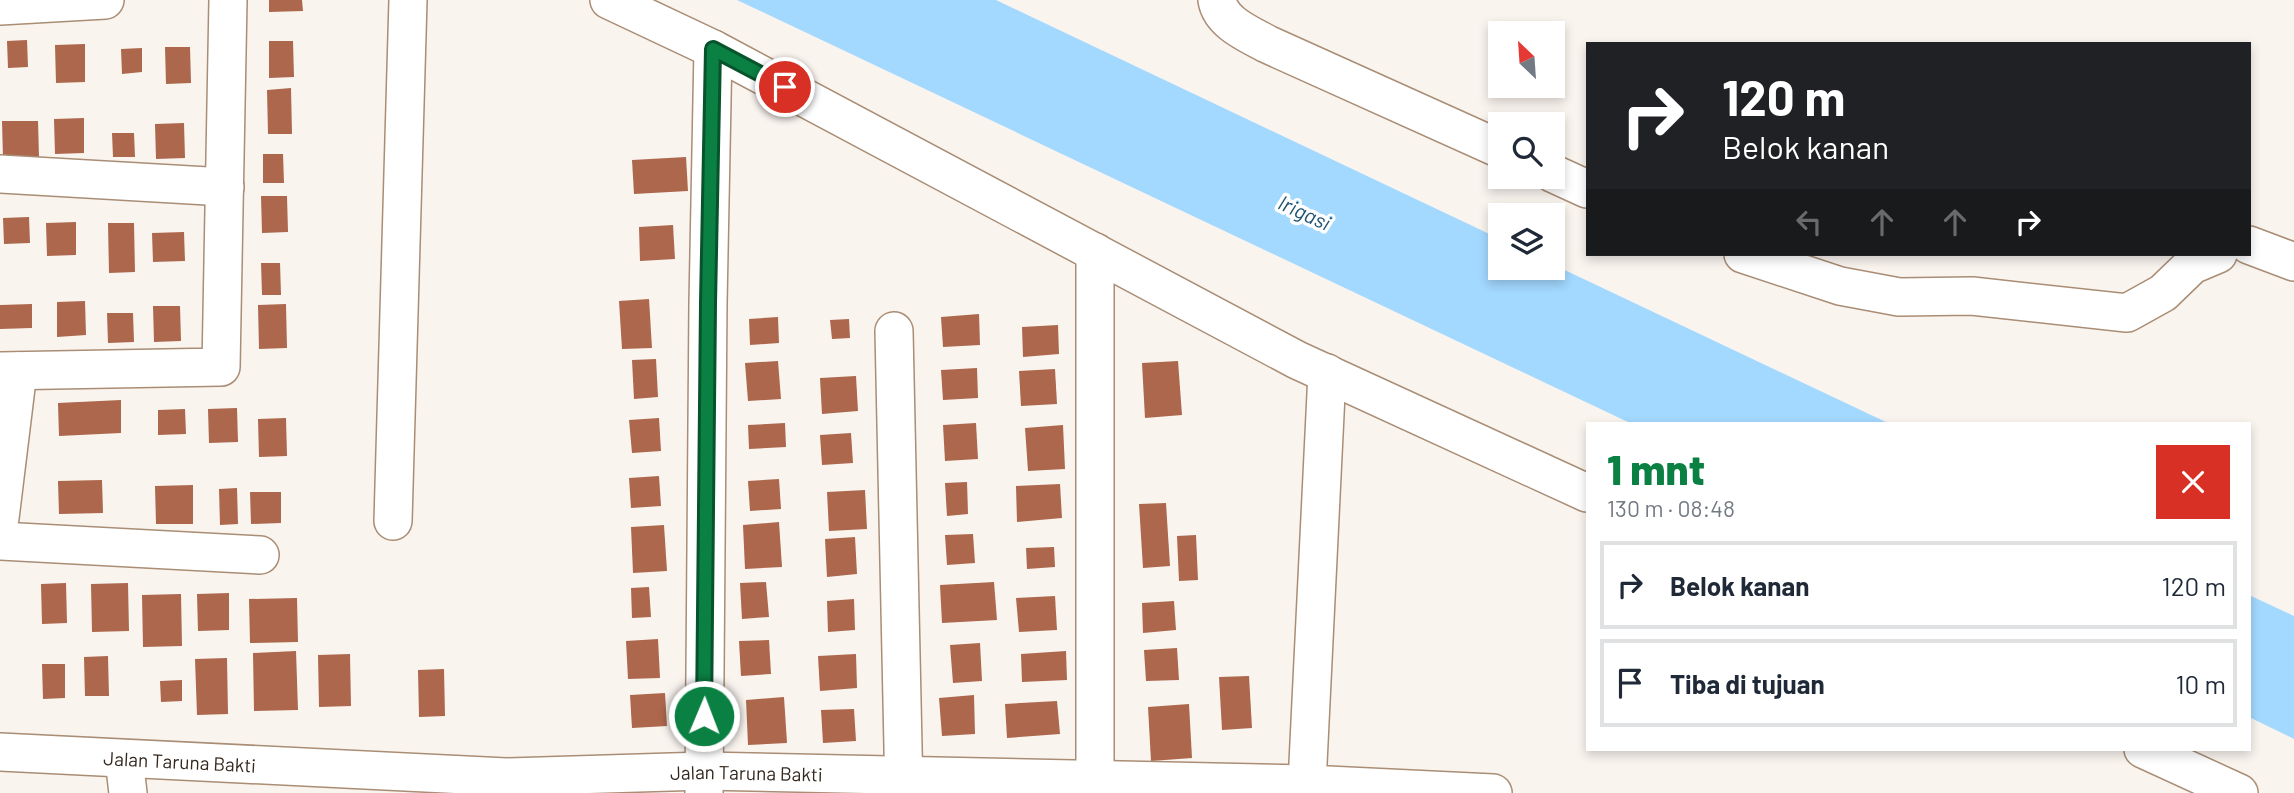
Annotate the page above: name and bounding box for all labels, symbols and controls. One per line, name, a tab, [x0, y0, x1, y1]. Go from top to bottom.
north arrow	[1488, 21, 1564, 98]
map controls	[1488, 21, 1565, 280]
pin	[755, 57, 815, 117]
text: 120 m	[1722, 67, 1845, 126]
icon: arrive	[766, 68, 804, 106]
icon: right	[1607, 70, 1698, 161]
button: search	[1488, 112, 1565, 189]
text: Belok kanan	[1722, 127, 1889, 165]
water label: Irigasi	[1275, 189, 1336, 235]
button: layers	[1488, 203, 1565, 280]
icon: left	[1790, 203, 1828, 241]
icon: ahead	[1863, 203, 1901, 241]
icon: ahead	[1936, 203, 1974, 241]
icon: right	[2009, 203, 2047, 241]
text: 1 mnt	[1607, 443, 1705, 493]
button: close	[2156, 445, 2230, 519]
text: 130 m · 08:48	[1607, 494, 1735, 522]
icon: right	[1611, 566, 1649, 604]
text: Belok kanan	[1670, 570, 1809, 601]
text: 120 m	[2162, 570, 2226, 601]
icon: arrive	[1611, 664, 1649, 702]
text: Tiba di tujuan	[1670, 668, 1825, 699]
text: 10 m	[2176, 668, 2226, 699]
position arrow	[667, 679, 741, 753]
street label: Jalan Taruna Bakti	[103, 746, 257, 776]
street label: Jalan Taruna Bakti	[670, 759, 823, 785]

